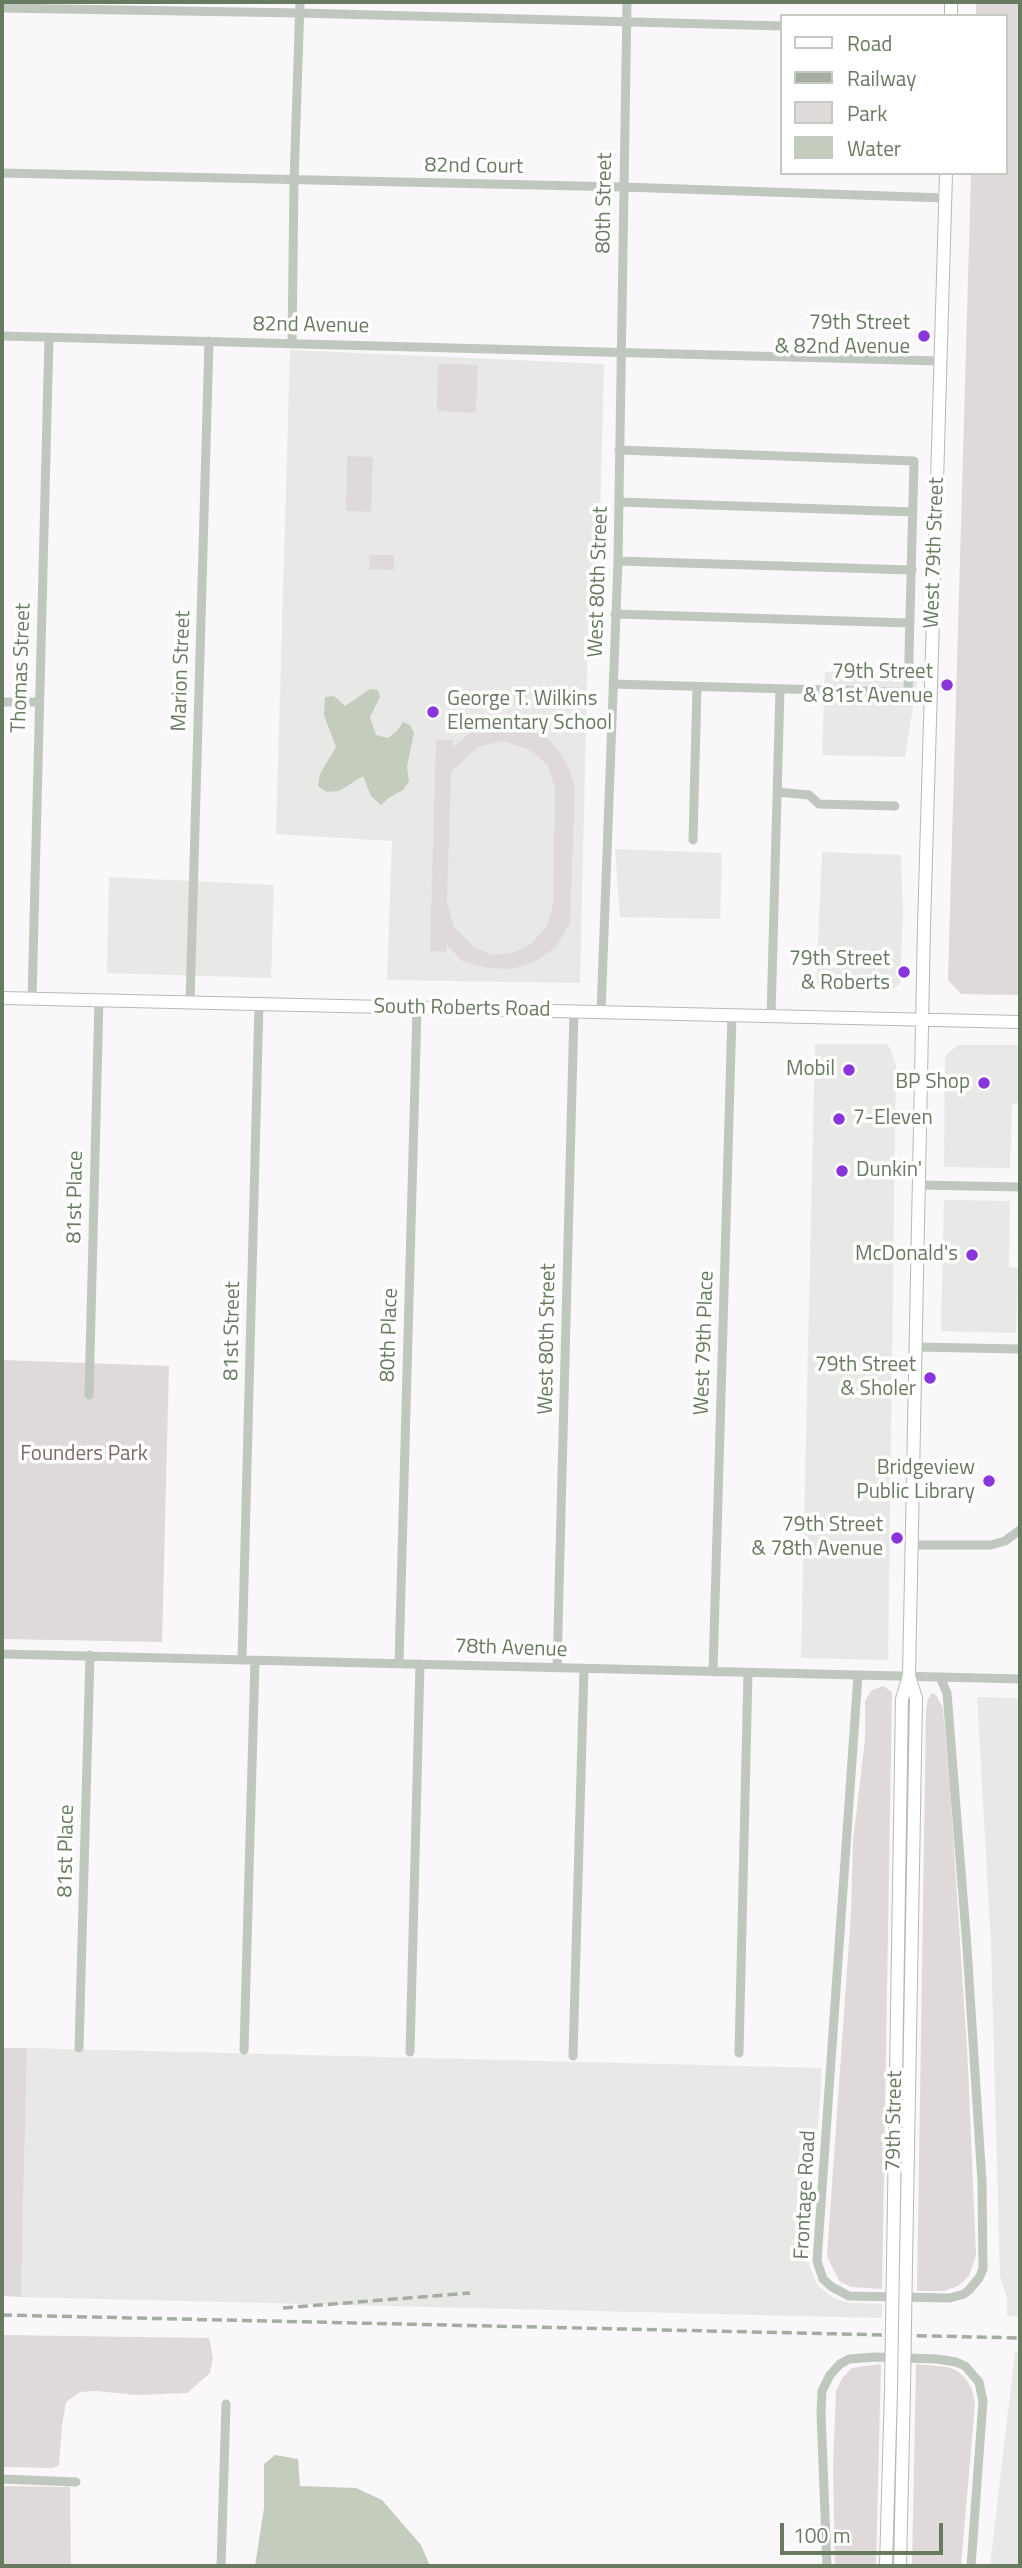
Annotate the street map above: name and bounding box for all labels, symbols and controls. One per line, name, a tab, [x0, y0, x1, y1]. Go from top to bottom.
legend	[780, 14, 1008, 175]
text: Road	[847, 27, 892, 59]
text: Railway	[847, 62, 916, 94]
text: Park	[847, 97, 887, 129]
text: Water	[847, 132, 901, 164]
street label: 80th Street	[592, 152, 618, 254]
street label: 82nd Court	[424, 154, 524, 180]
place label: 79th Street & 82nd Avenue	[775, 311, 910, 361]
street label: 82nd Avenue	[253, 312, 369, 340]
marker: 79th Street & 82nd Avenue	[916, 328, 932, 344]
street label: West 79th Street	[920, 477, 950, 629]
street label: West 80th Street	[584, 506, 614, 658]
street label: Thomas Street	[7, 603, 37, 733]
street label: Marion Street	[167, 610, 197, 732]
place label: 79th Street & 81st Avenue	[803, 660, 933, 710]
marker: 79th Street & 81st Avenue	[939, 677, 955, 693]
place label: George T. Wilkins Elementary School	[447, 687, 612, 737]
marker: George T. Wilkins Elementary School	[425, 704, 441, 720]
place label: 79th Street & Roberts	[789, 947, 890, 997]
marker: 79th Street & Roberts	[896, 964, 912, 980]
street label: South Roberts Road	[373, 995, 551, 1023]
place label: Mobil	[786, 1057, 835, 1083]
marker: Mobil	[841, 1062, 857, 1078]
place label: BP Shop	[895, 1070, 970, 1096]
marker: BP Shop	[976, 1075, 992, 1091]
place label: 7-Eleven	[853, 1106, 933, 1132]
marker: 7-Eleven	[831, 1111, 847, 1127]
street label: 81st Place	[63, 1150, 89, 1244]
place label: Dunkin'	[856, 1158, 922, 1184]
marker: Dunkin'	[834, 1163, 850, 1179]
place label: McDonald's	[855, 1242, 958, 1268]
marker: McDonald's	[964, 1247, 980, 1263]
street label: West 80th Street	[534, 1263, 562, 1415]
street label: West 79th Place	[690, 1270, 720, 1416]
street label: 81st Street	[220, 1281, 246, 1381]
street label: 80th Place	[376, 1287, 404, 1383]
place label: 79th Street & Sholer	[815, 1353, 916, 1403]
marker: 79th Street & Sholer	[922, 1370, 938, 1386]
park label: Founders Park	[20, 1442, 148, 1468]
place label: Bridgeview Public Library	[856, 1456, 975, 1506]
marker: Bridgeview Public Library	[981, 1473, 997, 1489]
place label: 79th Street & 78th Avenue	[751, 1513, 883, 1563]
marker: 79th Street & 78th Avenue	[889, 1530, 905, 1546]
street label: 78th Avenue	[454, 1634, 568, 1664]
street label: 81st Place	[54, 1804, 80, 1898]
street label: 79th Street	[882, 2070, 908, 2172]
street label: Frontage Road	[790, 2130, 822, 2260]
scale bar	[784, 2508, 947, 2552]
text: 100 m	[793, 2519, 850, 2551]

